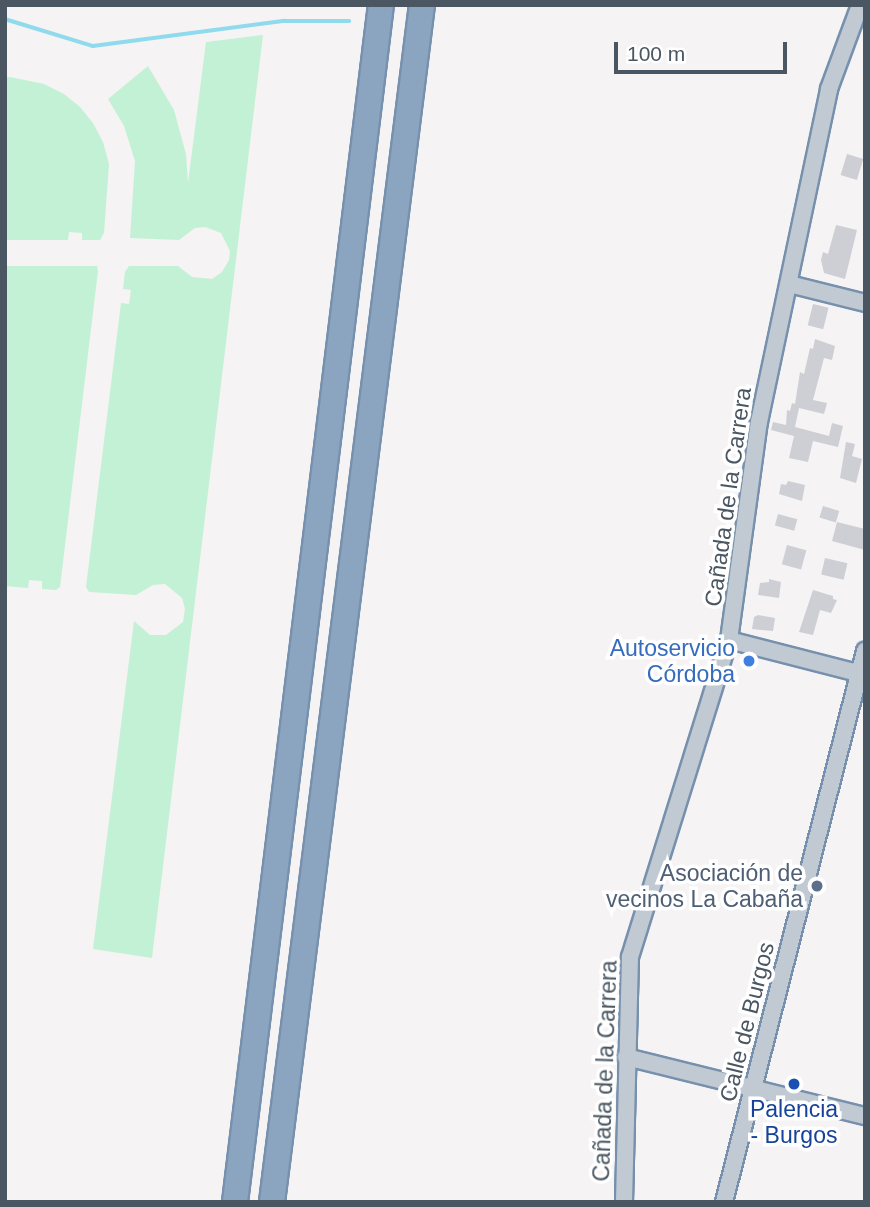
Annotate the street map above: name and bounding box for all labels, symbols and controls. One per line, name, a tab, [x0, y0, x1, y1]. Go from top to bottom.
scale bar	[618, 28, 791, 72]
text: 100 m	[627, 42, 685, 65]
street label: Cañada de la Carrera	[699, 386, 757, 608]
place label: Autoservicio Córdoba	[610, 634, 735, 688]
marker: Autoservicio Córdoba	[741, 653, 757, 669]
place label: Asociación de vecinos La Cabaña	[606, 859, 803, 913]
marker: Asociación de vecinos La Cabaña	[809, 878, 825, 894]
street label: Calle de Burgos	[714, 939, 780, 1105]
street label: Cañada de la Carrera	[587, 960, 623, 1182]
marker: Palencia - Burgos	[786, 1076, 802, 1092]
place label: Palencia - Burgos	[750, 1095, 838, 1149]

